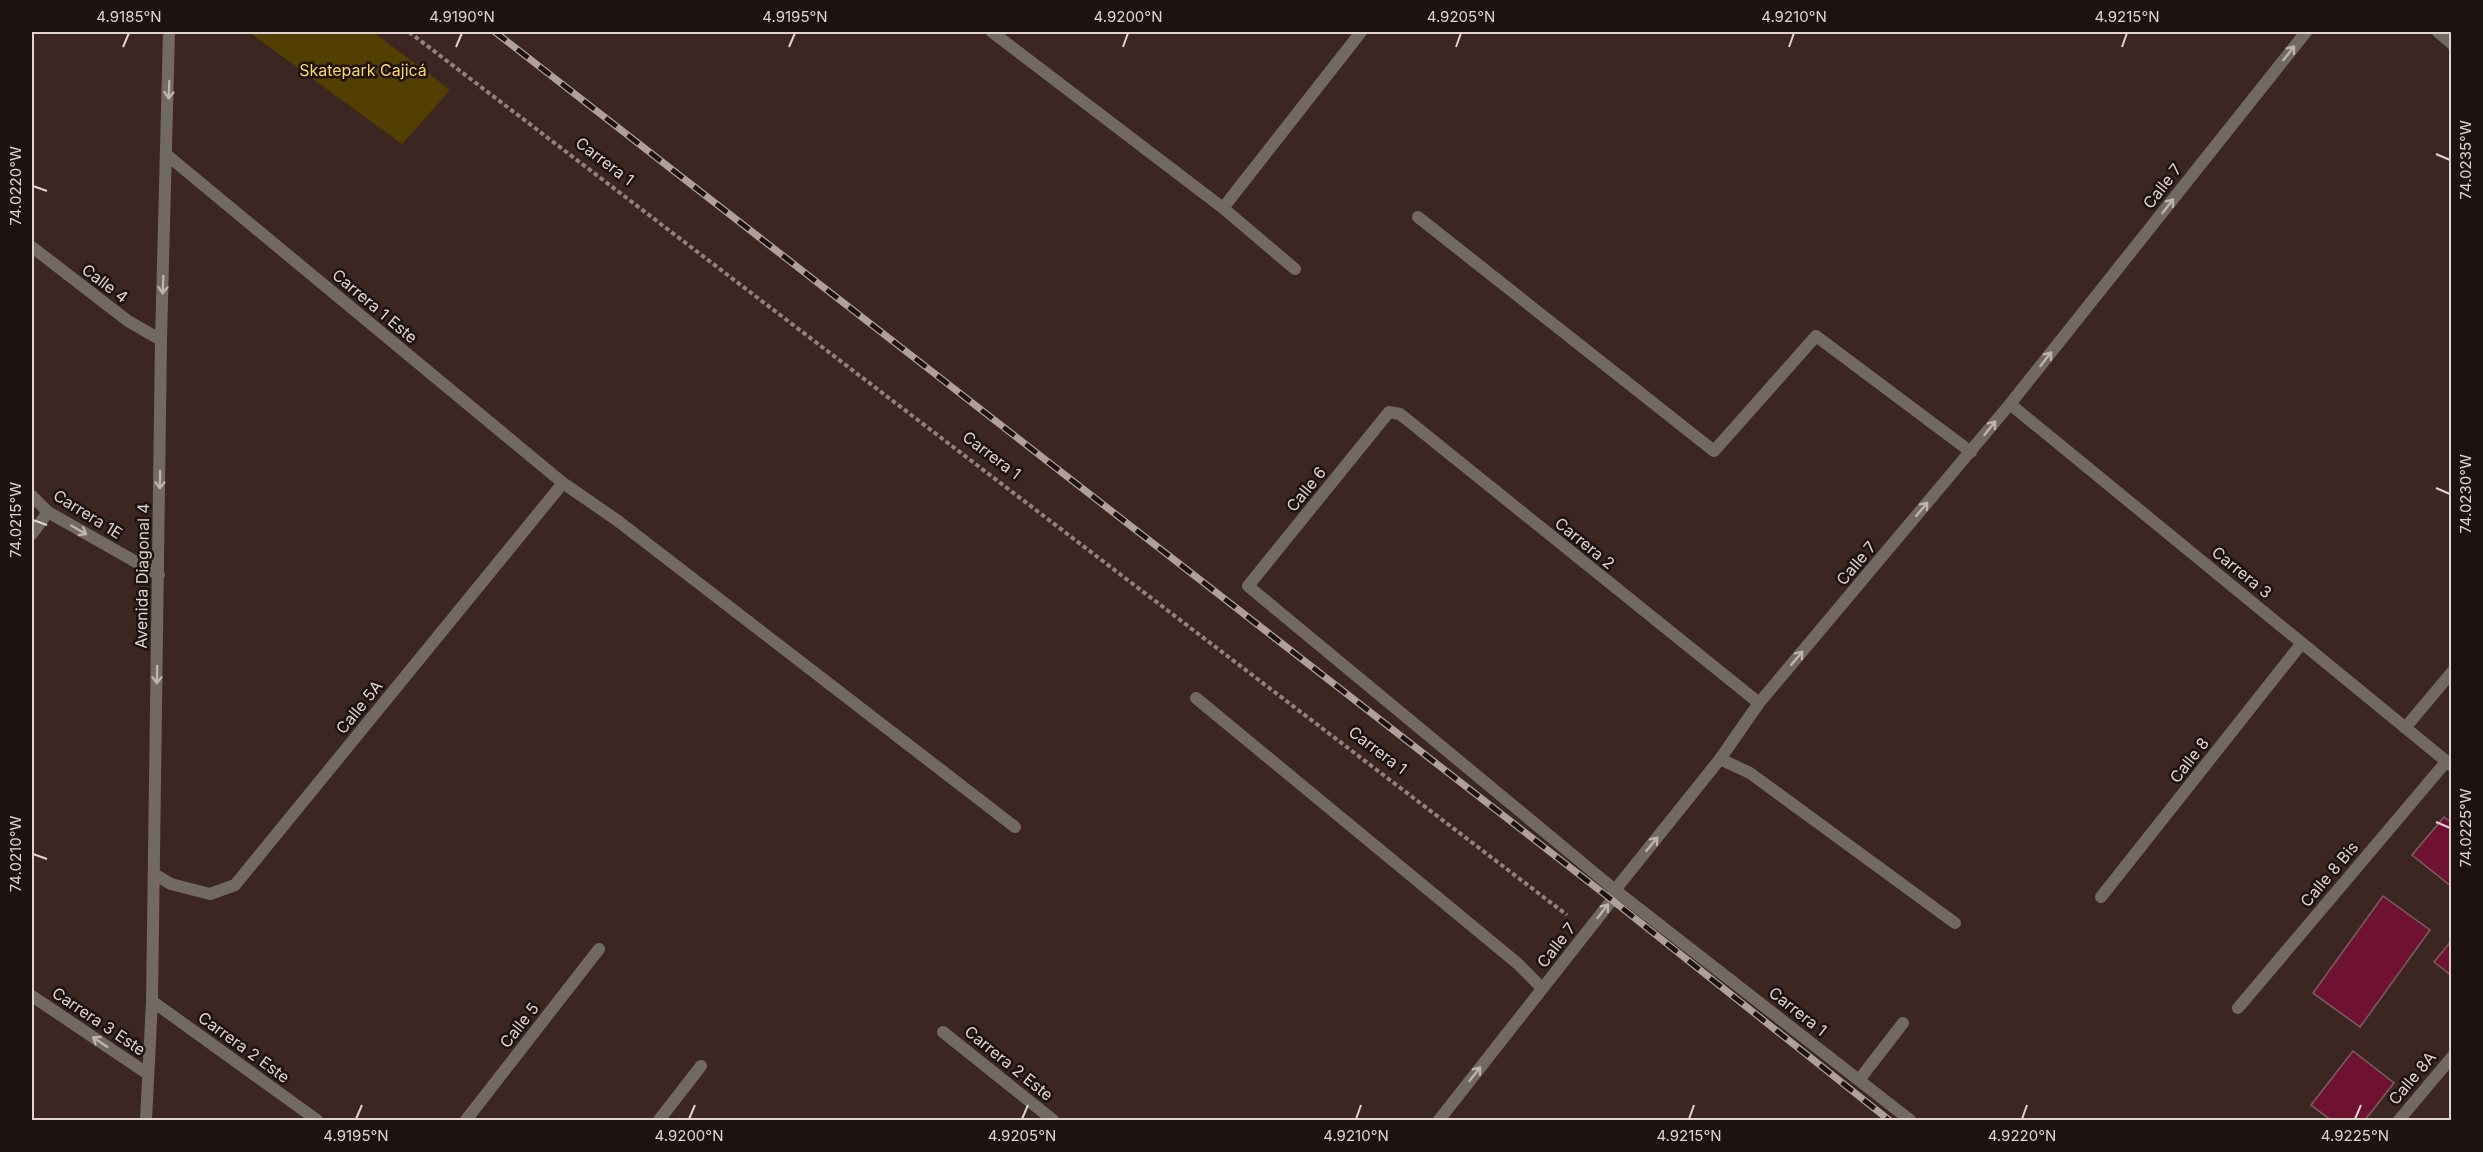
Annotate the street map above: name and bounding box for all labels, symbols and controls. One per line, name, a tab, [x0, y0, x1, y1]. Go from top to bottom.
text: 4.9185°N	[96, 7, 162, 26]
text: 4.9190°N	[429, 7, 495, 26]
text: 4.9195°N	[762, 7, 828, 26]
text: 4.9200°N	[1094, 7, 1162, 26]
text: 4.9205°N	[1427, 7, 1495, 26]
text: 4.9210°N	[1761, 7, 1827, 26]
text: 4.9215°N	[2094, 7, 2160, 26]
one-way arrow	[2282, 45, 2295, 61]
park label: Skatepark Cajicá	[299, 60, 427, 80]
one-way arrow	[163, 79, 175, 99]
text: 74.0235°W	[2456, 120, 2475, 200]
street label: Carrera 1	[572, 133, 638, 189]
text: 74.0220°W	[6, 146, 25, 226]
street label: Calle 7	[2138, 160, 2186, 212]
one-way arrow	[2161, 198, 2174, 214]
street label: Calle 4	[78, 259, 132, 307]
street label: Carrera 1 Este	[328, 265, 422, 347]
one-way arrow	[157, 274, 169, 294]
one-way arrow	[2040, 351, 2053, 367]
one-way arrow	[1984, 420, 1997, 436]
street label: Carrera 1	[959, 427, 1025, 483]
text: 74.0230°W	[2456, 454, 2475, 534]
street label: Calle 6	[1282, 462, 1330, 516]
one-way arrow	[154, 469, 166, 489]
text: 74.0215°W	[6, 482, 25, 558]
street label: Carrera 1E	[50, 485, 126, 543]
one-way arrow	[1916, 501, 1929, 517]
street label: Avenida Diagonal 4	[131, 503, 153, 649]
street label: Carrera 2	[1551, 513, 1619, 573]
one-way arrow	[70, 524, 87, 536]
street label: Calle 7	[1832, 537, 1880, 589]
street label: Carrera 3	[2208, 542, 2276, 602]
one-way arrow	[1790, 650, 1803, 666]
one-way arrow	[151, 664, 163, 684]
street label: Calle 5A	[331, 676, 387, 738]
street label: Carrera 1	[1345, 722, 1411, 778]
street label: Calle 8	[2165, 733, 2213, 787]
text: 74.0225°W	[2456, 788, 2475, 868]
text: 74.0210°W	[6, 816, 25, 892]
one-way arrow	[1645, 836, 1658, 852]
street label: Calle 8 Bis	[2296, 837, 2362, 911]
one-way arrow	[1597, 903, 1610, 919]
street label: Calle 7	[1532, 919, 1580, 971]
street label: Carrera 3 Este	[48, 982, 150, 1060]
street label: Carrera 1	[1765, 982, 1831, 1040]
street label: Calle 5	[495, 998, 543, 1052]
street label: Carrera 2 Este	[194, 1007, 294, 1087]
street label: Carrera 2 Este	[961, 1021, 1057, 1105]
one-way arrow	[92, 1036, 109, 1048]
street label: Calle 8A	[2384, 1047, 2440, 1109]
one-way arrow	[1468, 1067, 1481, 1083]
text: 4.9195°N	[323, 1126, 389, 1145]
text: 4.9200°N	[655, 1126, 723, 1145]
text: 4.9205°N	[988, 1126, 1056, 1145]
text: 4.9210°N	[1323, 1126, 1389, 1145]
text: 4.9215°N	[1656, 1126, 1722, 1145]
text: 4.9220°N	[1988, 1126, 2056, 1145]
text: 4.9225°N	[2321, 1126, 2389, 1145]

